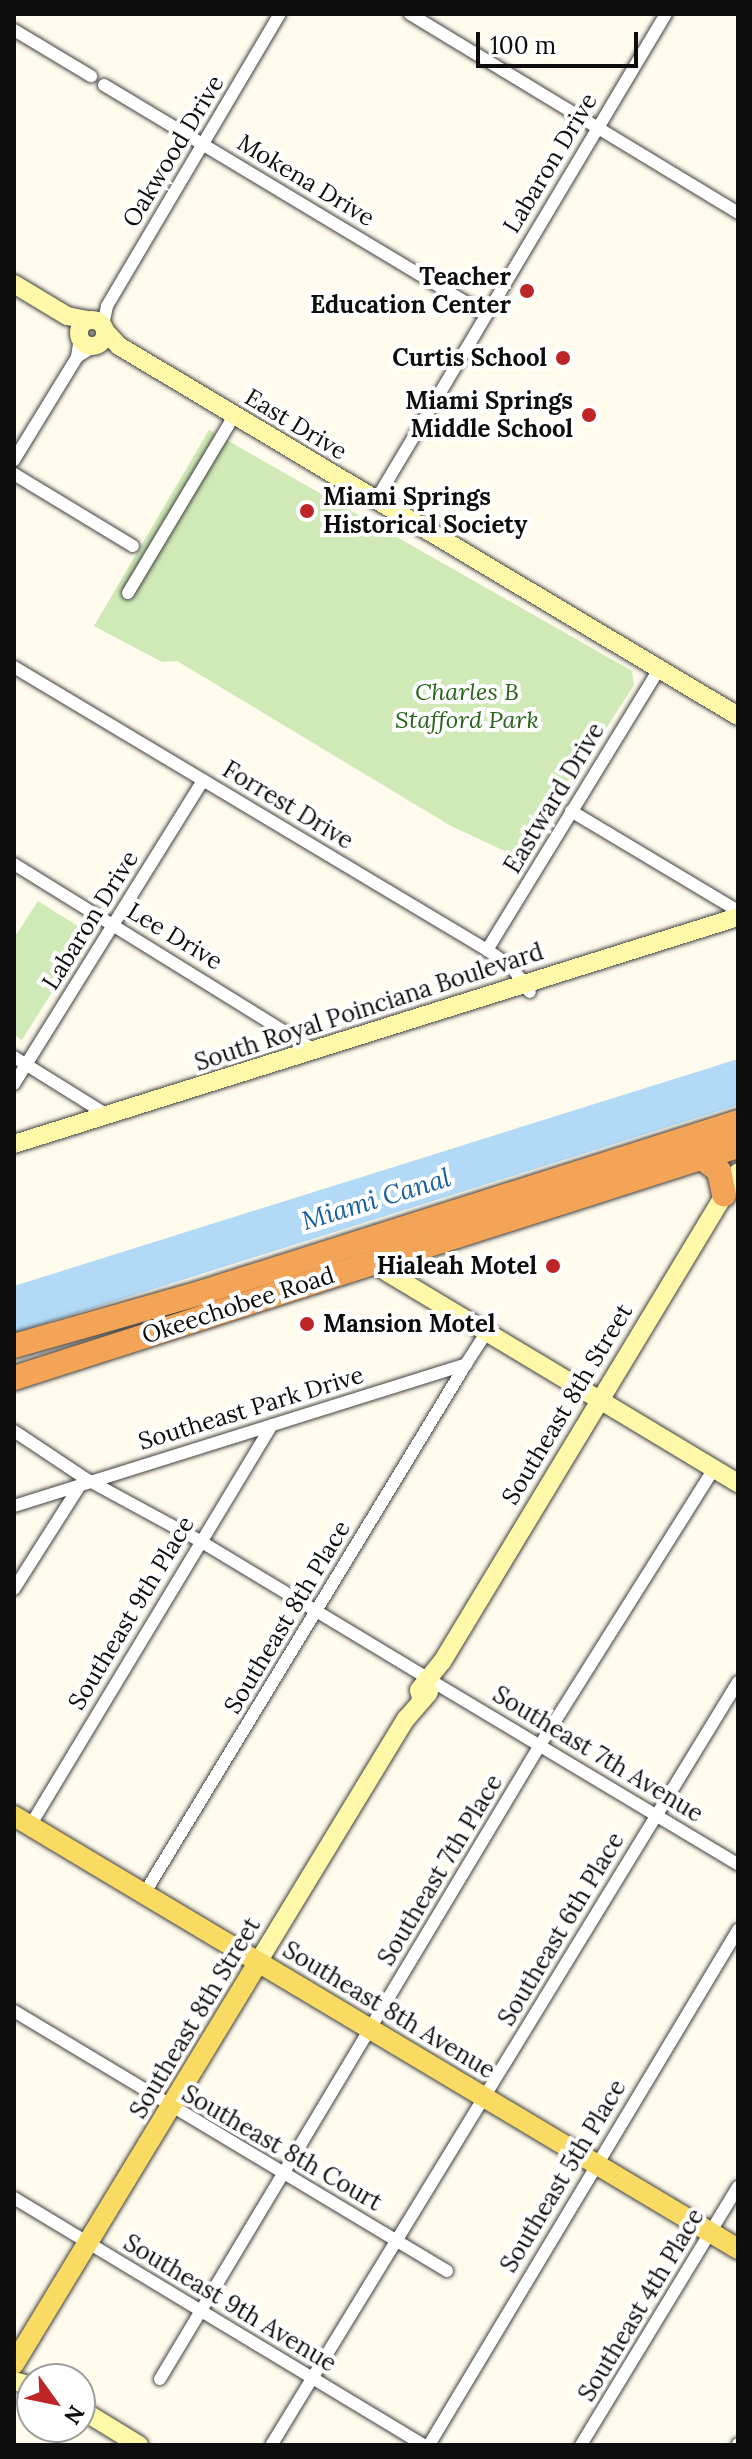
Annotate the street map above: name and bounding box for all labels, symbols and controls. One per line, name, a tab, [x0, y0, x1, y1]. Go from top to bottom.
scale bar	[480, 16, 642, 66]
text: 100 m	[490, 30, 556, 61]
street label: Oakwood Drive	[116, 70, 230, 232]
street label: Labaron Drive	[497, 88, 603, 238]
street label: Mokena Drive	[232, 128, 380, 232]
place label: Teacher Education Center	[310, 263, 511, 319]
marker: Teacher Education Center	[518, 282, 536, 300]
place label: Curtis School	[392, 344, 547, 372]
marker: Curtis School	[554, 349, 572, 367]
street label: East Drive	[240, 382, 352, 466]
place label: Miami Springs Middle School	[405, 387, 573, 443]
marker: Miami Springs Middle School	[580, 406, 598, 424]
place label: Miami Springs Historical Society	[323, 483, 528, 539]
marker: Miami Springs Historical Society	[298, 502, 316, 520]
park label: Charles B Stafford Park	[395, 678, 539, 734]
street label: Eastward Drive	[498, 718, 610, 878]
street label: Forrest Drive	[217, 755, 359, 855]
street label: Labaron Drive	[36, 845, 144, 995]
street label: Lee Drive	[122, 896, 228, 976]
street label: South Royal Poinciana Boulevard	[191, 937, 547, 1077]
water label: Miami Canal	[298, 1162, 454, 1236]
place label: Hialeah Motel	[377, 1252, 537, 1280]
marker: Hialeah Motel	[544, 1257, 562, 1275]
street label: Okeechobee Road	[138, 1260, 338, 1350]
street label: Southeast 8th Street	[496, 1298, 638, 1510]
place label: Mansion Motel	[323, 1310, 495, 1338]
marker: Mansion Motel	[298, 1315, 316, 1333]
street label: Southeast Park Drive	[135, 1360, 367, 1456]
street label: Southeast 9th Place	[62, 1511, 200, 1715]
street label: Southeast 8th Place	[218, 1515, 356, 1719]
street label: Southeast 7th Avenue	[488, 1680, 708, 1828]
street label: Southeast 7th Place	[372, 1769, 508, 1971]
street label: Southeast 6th Place	[492, 1827, 630, 2031]
street label: Southeast 8th Street	[124, 1912, 266, 2124]
street label: Southeast 8th Avenue	[278, 1935, 500, 2085]
street label: Southeast 5th Place	[494, 2074, 632, 2278]
street label: Southeast 8th Court	[177, 2079, 387, 2217]
street label: Southeast 4th Place	[572, 2203, 710, 2407]
street label: Southeast 9th Avenue	[118, 2228, 342, 2378]
north arrow	[16, 2363, 96, 2443]
text: N	[58, 2400, 91, 2430]

